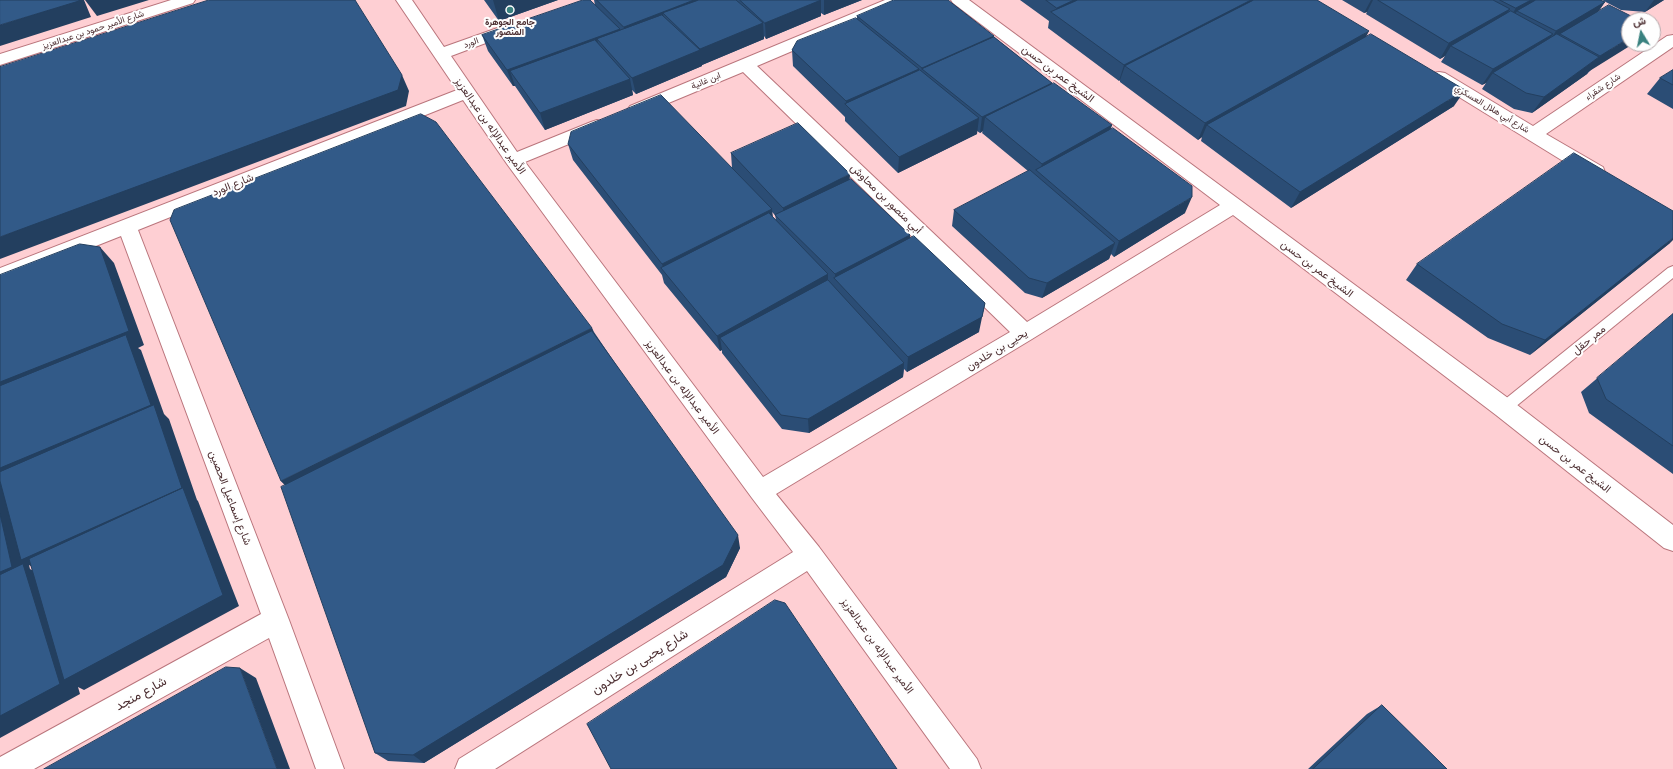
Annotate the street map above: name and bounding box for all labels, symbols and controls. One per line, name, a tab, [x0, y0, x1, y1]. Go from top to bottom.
marker: جامع الجوهرة المنصور	[505, 5, 515, 15]
street label: شارع الأمير حمود بن عبدالعزيز	[41, 8, 145, 52]
north arrow	[1621, 12, 1661, 52]
text: ش	[1631, 13, 1647, 29]
place label: جامع الجوهرة المنصور	[485, 17, 535, 38]
street label: الورد	[462, 35, 480, 51]
street label: الشيخ عمر بن حسن	[1019, 43, 1097, 105]
street label: ابن غانية	[690, 70, 722, 92]
street label: شارع شقراء	[1583, 71, 1623, 103]
street label: الأمير عبدالإله بن عبدالعزيز	[452, 75, 528, 177]
street label: شارع أبي هلال العسكري	[1453, 82, 1531, 136]
street label: أبي منصور بن محاوش	[847, 161, 925, 237]
street label: شارع الورد	[210, 171, 256, 199]
street label: الشيخ عمر بن حسن	[1278, 238, 1356, 300]
street label: ممر حقل	[1570, 323, 1608, 357]
street label: يحيى بن خلدون	[964, 327, 1030, 373]
street label: الأمير عبدالإله بن عبدالعزيز	[642, 337, 722, 437]
street label: الشيخ عمر بن حسن	[1537, 432, 1613, 496]
street label: شارع إسماعيل الحصين	[206, 449, 254, 547]
street label: الأمير عبدالإله بن عبدالعزيز	[838, 596, 916, 696]
street label: شارع يحيى بن خلدون	[589, 626, 691, 698]
street label: شارع منجد	[113, 674, 169, 714]

